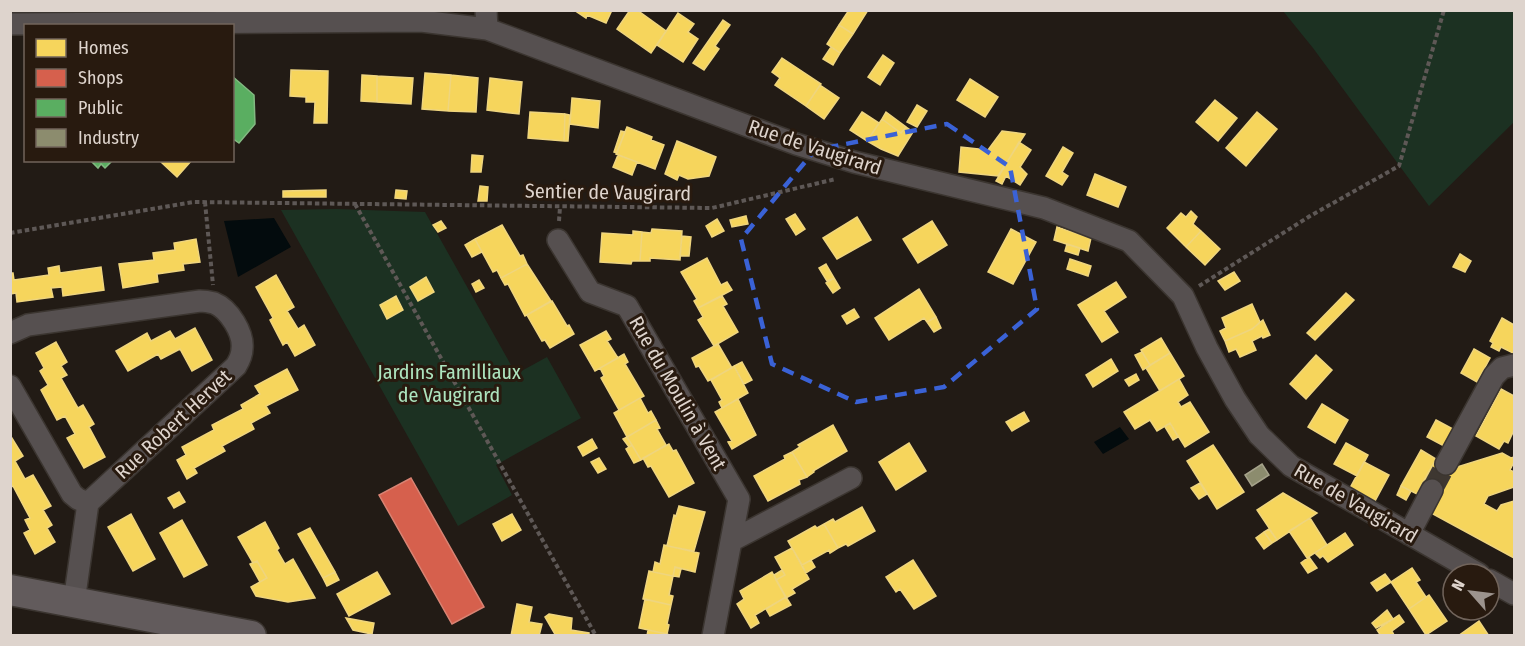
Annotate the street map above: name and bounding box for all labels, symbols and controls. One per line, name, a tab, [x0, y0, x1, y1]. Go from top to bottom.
legend	[24, 24, 234, 162]
text: Homes	[78, 37, 129, 59]
text: Shops	[78, 67, 123, 89]
text: Public	[78, 97, 123, 119]
street label: Rue de Vaugirard	[745, 114, 885, 180]
text: Industry	[78, 127, 139, 149]
street label: Sentier de Vaugirard	[525, 179, 691, 205]
street label: Rue du Moulin à Vent	[624, 312, 732, 475]
park label: Jardins Familliaux de Vaugirard	[377, 360, 521, 407]
street label: Rue Robert Hervet	[110, 364, 236, 484]
street label: Rue de Vaugirard	[1290, 458, 1422, 548]
north arrow	[1441, 562, 1501, 622]
text: N	[1448, 576, 1469, 594]

